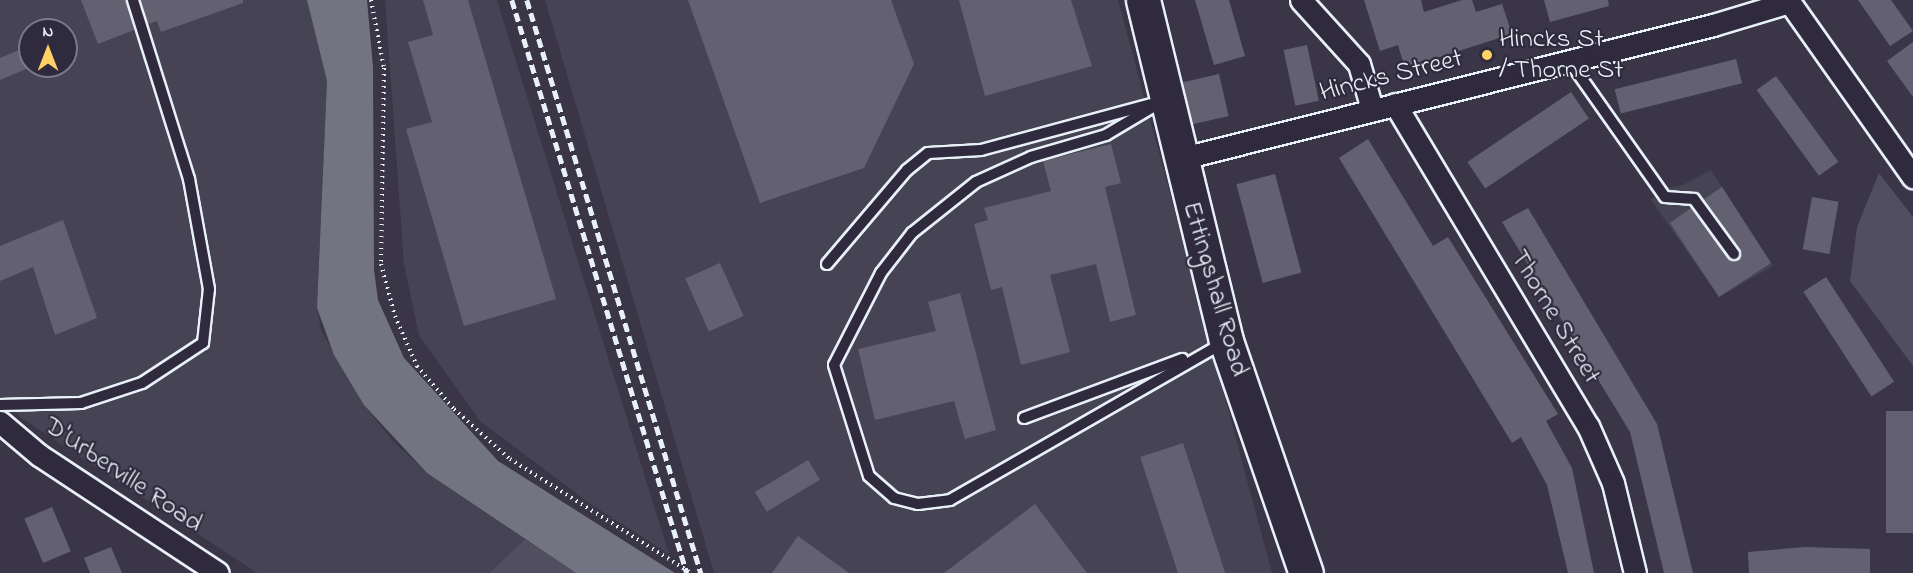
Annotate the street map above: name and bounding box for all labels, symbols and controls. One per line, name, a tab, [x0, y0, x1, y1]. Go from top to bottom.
north arrow	[18, 18, 78, 78]
text: N	[43, 20, 53, 44]
place label: Hincks St / Thorne St	[1499, 23, 1623, 86]
street label: Hincks Street	[1316, 43, 1466, 109]
marker: Hincks St / Thorne St	[1480, 48, 1494, 62]
street label: Ettingshall Road	[1175, 198, 1255, 380]
street label: Thorne Street	[1502, 244, 1608, 390]
street label: D'Urberville Road	[37, 410, 209, 540]

